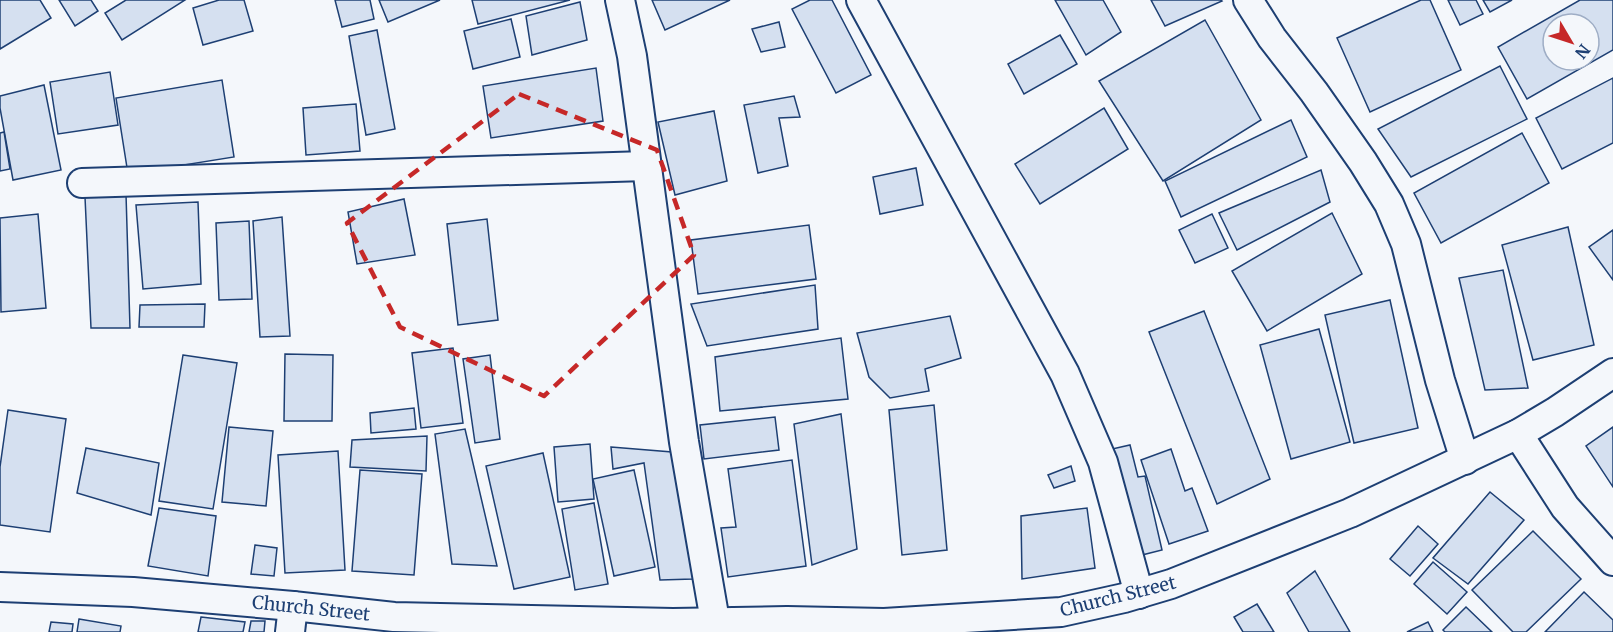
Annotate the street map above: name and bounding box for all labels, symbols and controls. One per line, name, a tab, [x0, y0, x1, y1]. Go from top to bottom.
north arrow	[1541, 12, 1601, 72]
text: N	[1571, 40, 1594, 63]
street label: Church Street	[1058, 571, 1178, 621]
street label: Church Street	[251, 590, 371, 626]

